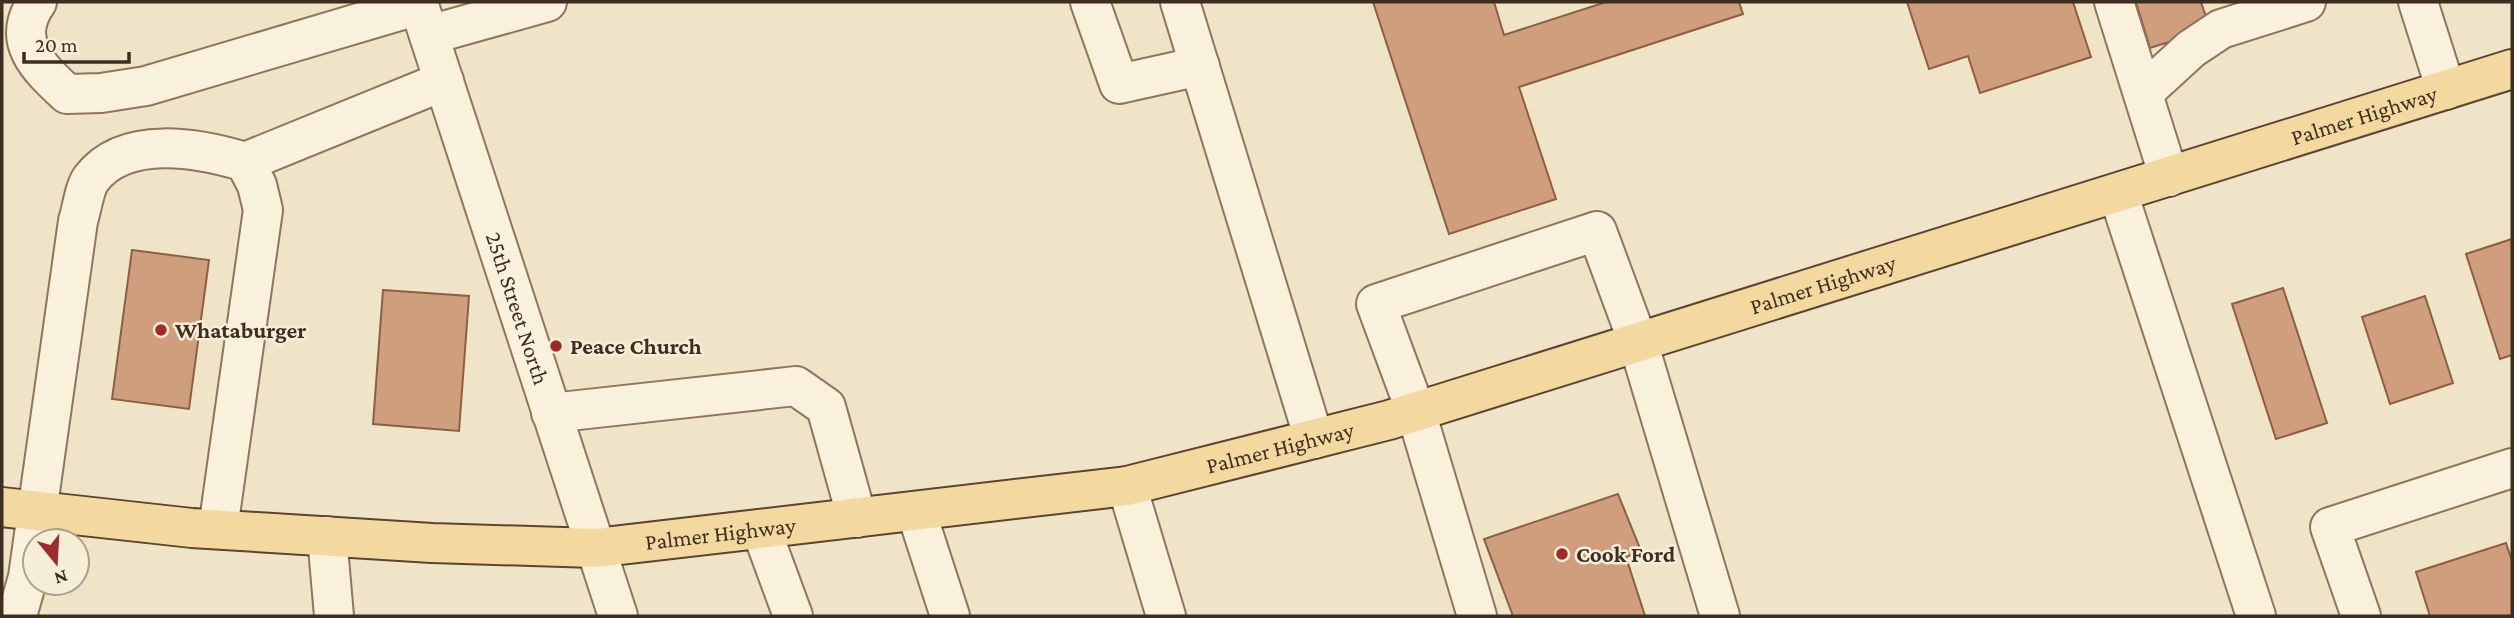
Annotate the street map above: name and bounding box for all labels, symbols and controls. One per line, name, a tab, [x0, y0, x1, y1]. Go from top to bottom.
scale bar	[24, 21, 130, 65]
text: 20 m	[35, 33, 78, 57]
street label: Palmer Highway	[2288, 80, 2441, 150]
street label: 25th Street North	[481, 229, 555, 388]
street label: Palmer Highway	[1747, 249, 1899, 319]
place label: Whataburger	[174, 317, 307, 343]
marker: Whataburger	[153, 322, 169, 338]
place label: Peace Church	[570, 333, 702, 359]
marker: Peace Church	[548, 338, 564, 354]
street label: Palmer Highway	[1203, 416, 1357, 479]
street label: Palmer Highway	[644, 512, 798, 555]
north arrow	[21, 527, 91, 597]
place label: Cook Ford	[1576, 541, 1676, 567]
marker: Cook Ford	[1554, 546, 1570, 562]
text: N	[52, 566, 71, 590]

